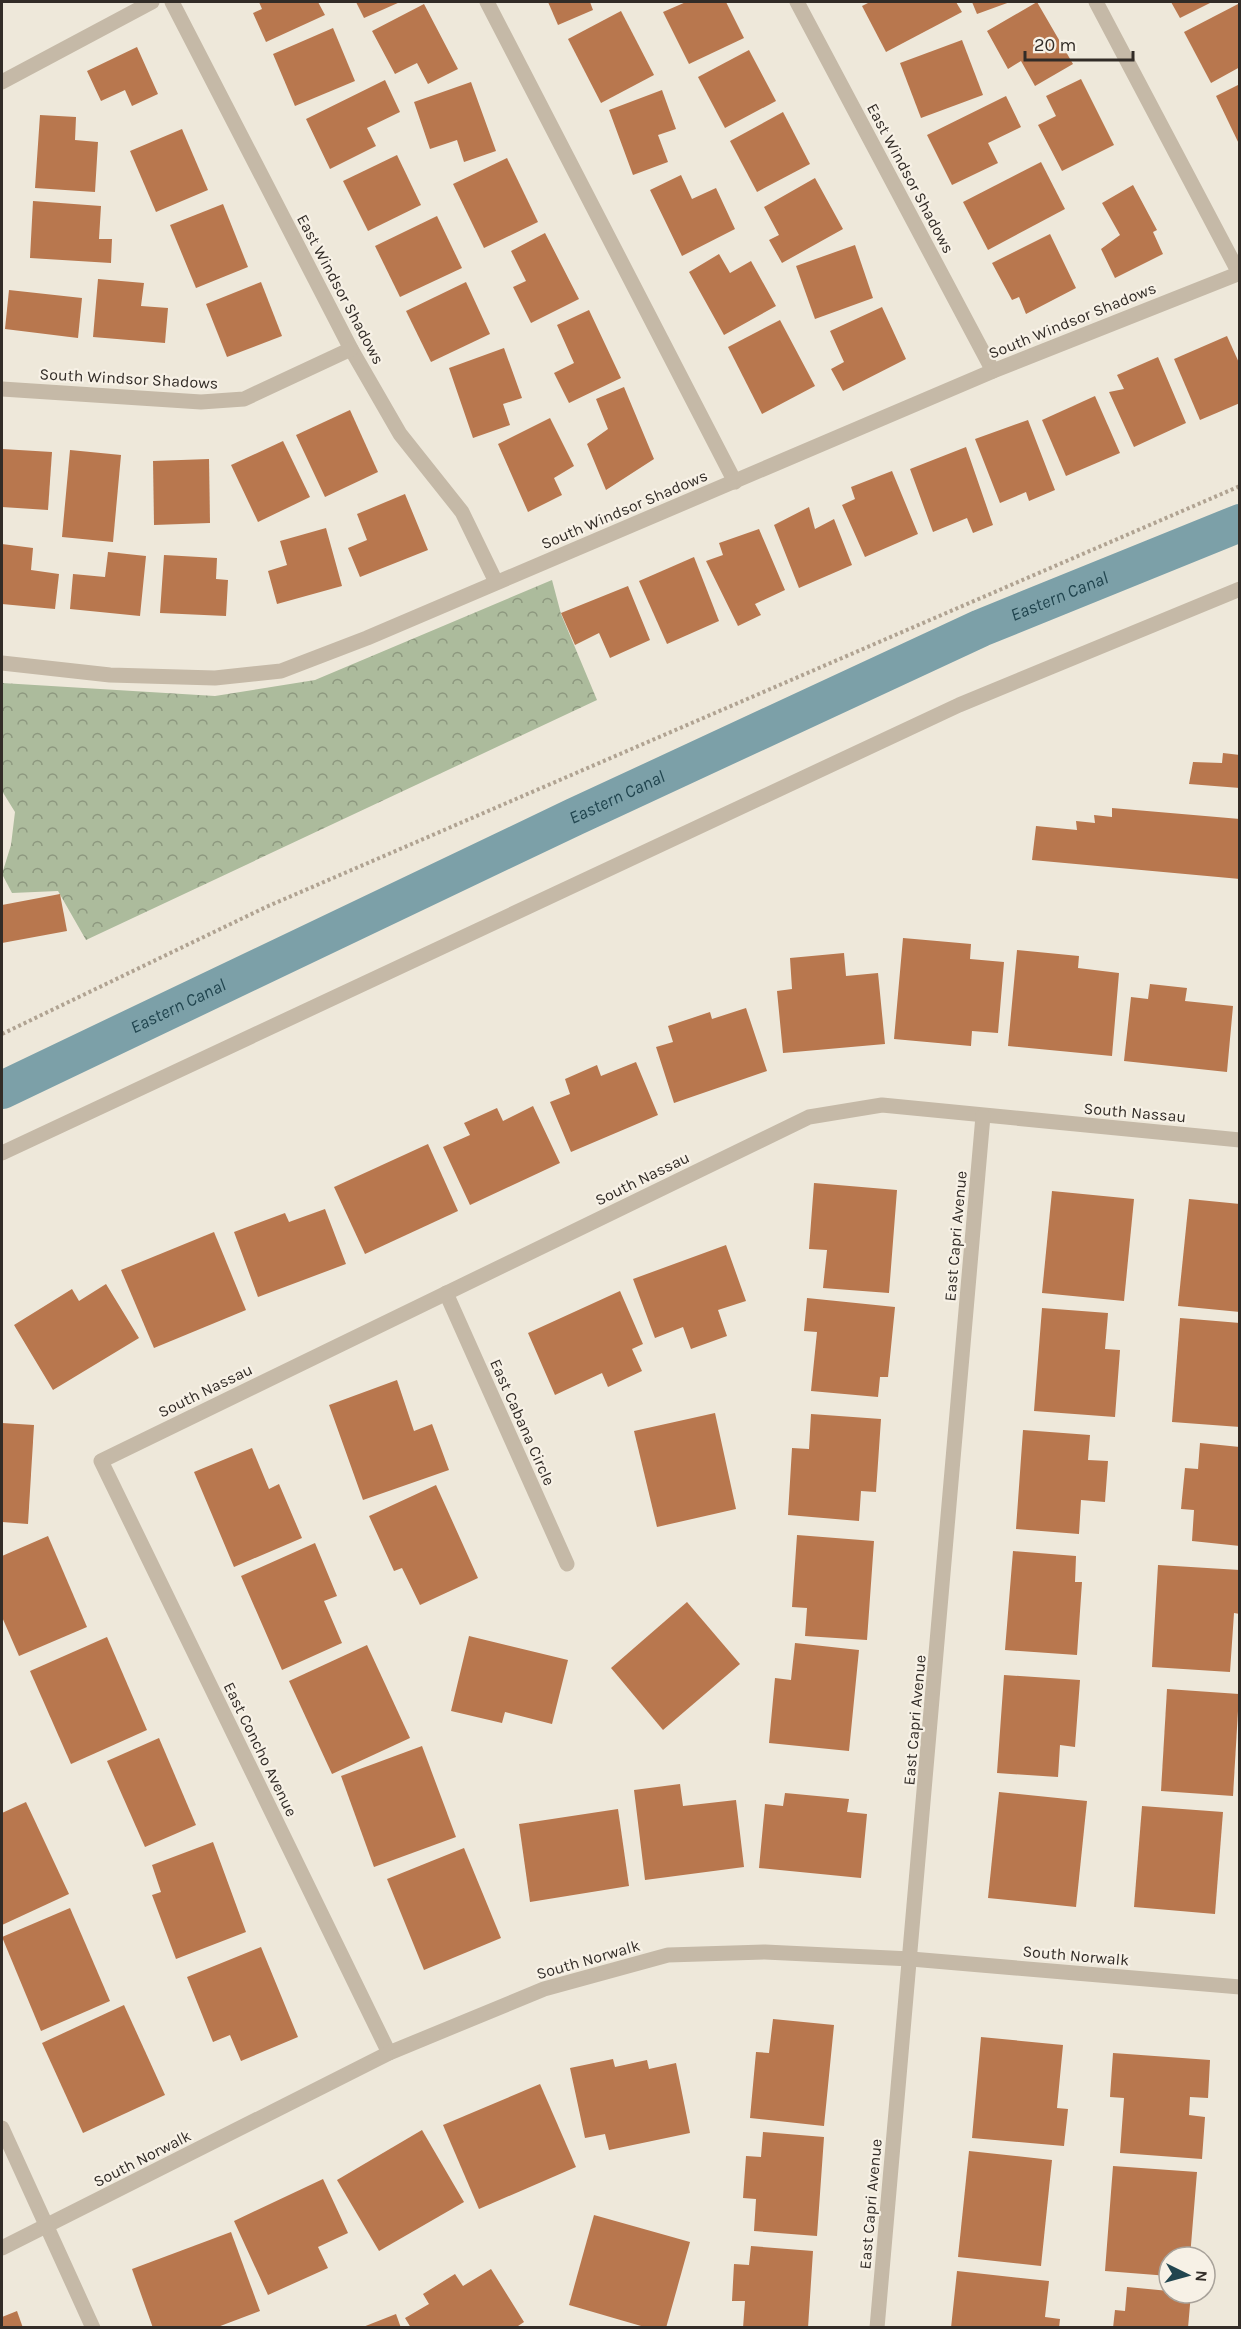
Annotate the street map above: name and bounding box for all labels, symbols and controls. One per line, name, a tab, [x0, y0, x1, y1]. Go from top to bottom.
scale bar	[1025, 24, 1133, 62]
text: 20 m	[1034, 34, 1076, 56]
street label: East Windsor Shadows	[863, 100, 958, 257]
street label: East Windsor Shadows	[293, 211, 388, 368]
street label: South Windsor Shadows	[986, 278, 1159, 363]
street label: South Windsor Shadows	[39, 364, 219, 393]
street label: South Windsor Shadows	[538, 466, 710, 553]
water label: Eastern Canal	[1007, 566, 1112, 626]
water label: Eastern Canal	[565, 765, 669, 829]
water label: Eastern Canal	[127, 974, 230, 1038]
street label: South Nassau	[1083, 1099, 1187, 1126]
street label: South Nassau	[592, 1147, 693, 1209]
street label: East Capri Avenue	[940, 1170, 971, 1302]
street label: East Cabana Circle	[486, 1356, 559, 1488]
street label: South Nassau	[155, 1359, 256, 1421]
street label: East Capri Avenue	[899, 1654, 930, 1786]
street label: East Concho Avenue	[220, 1679, 301, 1820]
street label: South Norwalk	[534, 1936, 642, 1983]
street label: South Norwalk	[1022, 1941, 1130, 1970]
street label: South Norwalk	[90, 2126, 194, 2191]
street label: East Capri Avenue	[855, 2138, 886, 2270]
north arrow	[1157, 2245, 1217, 2305]
text: N	[1191, 2270, 1211, 2283]

